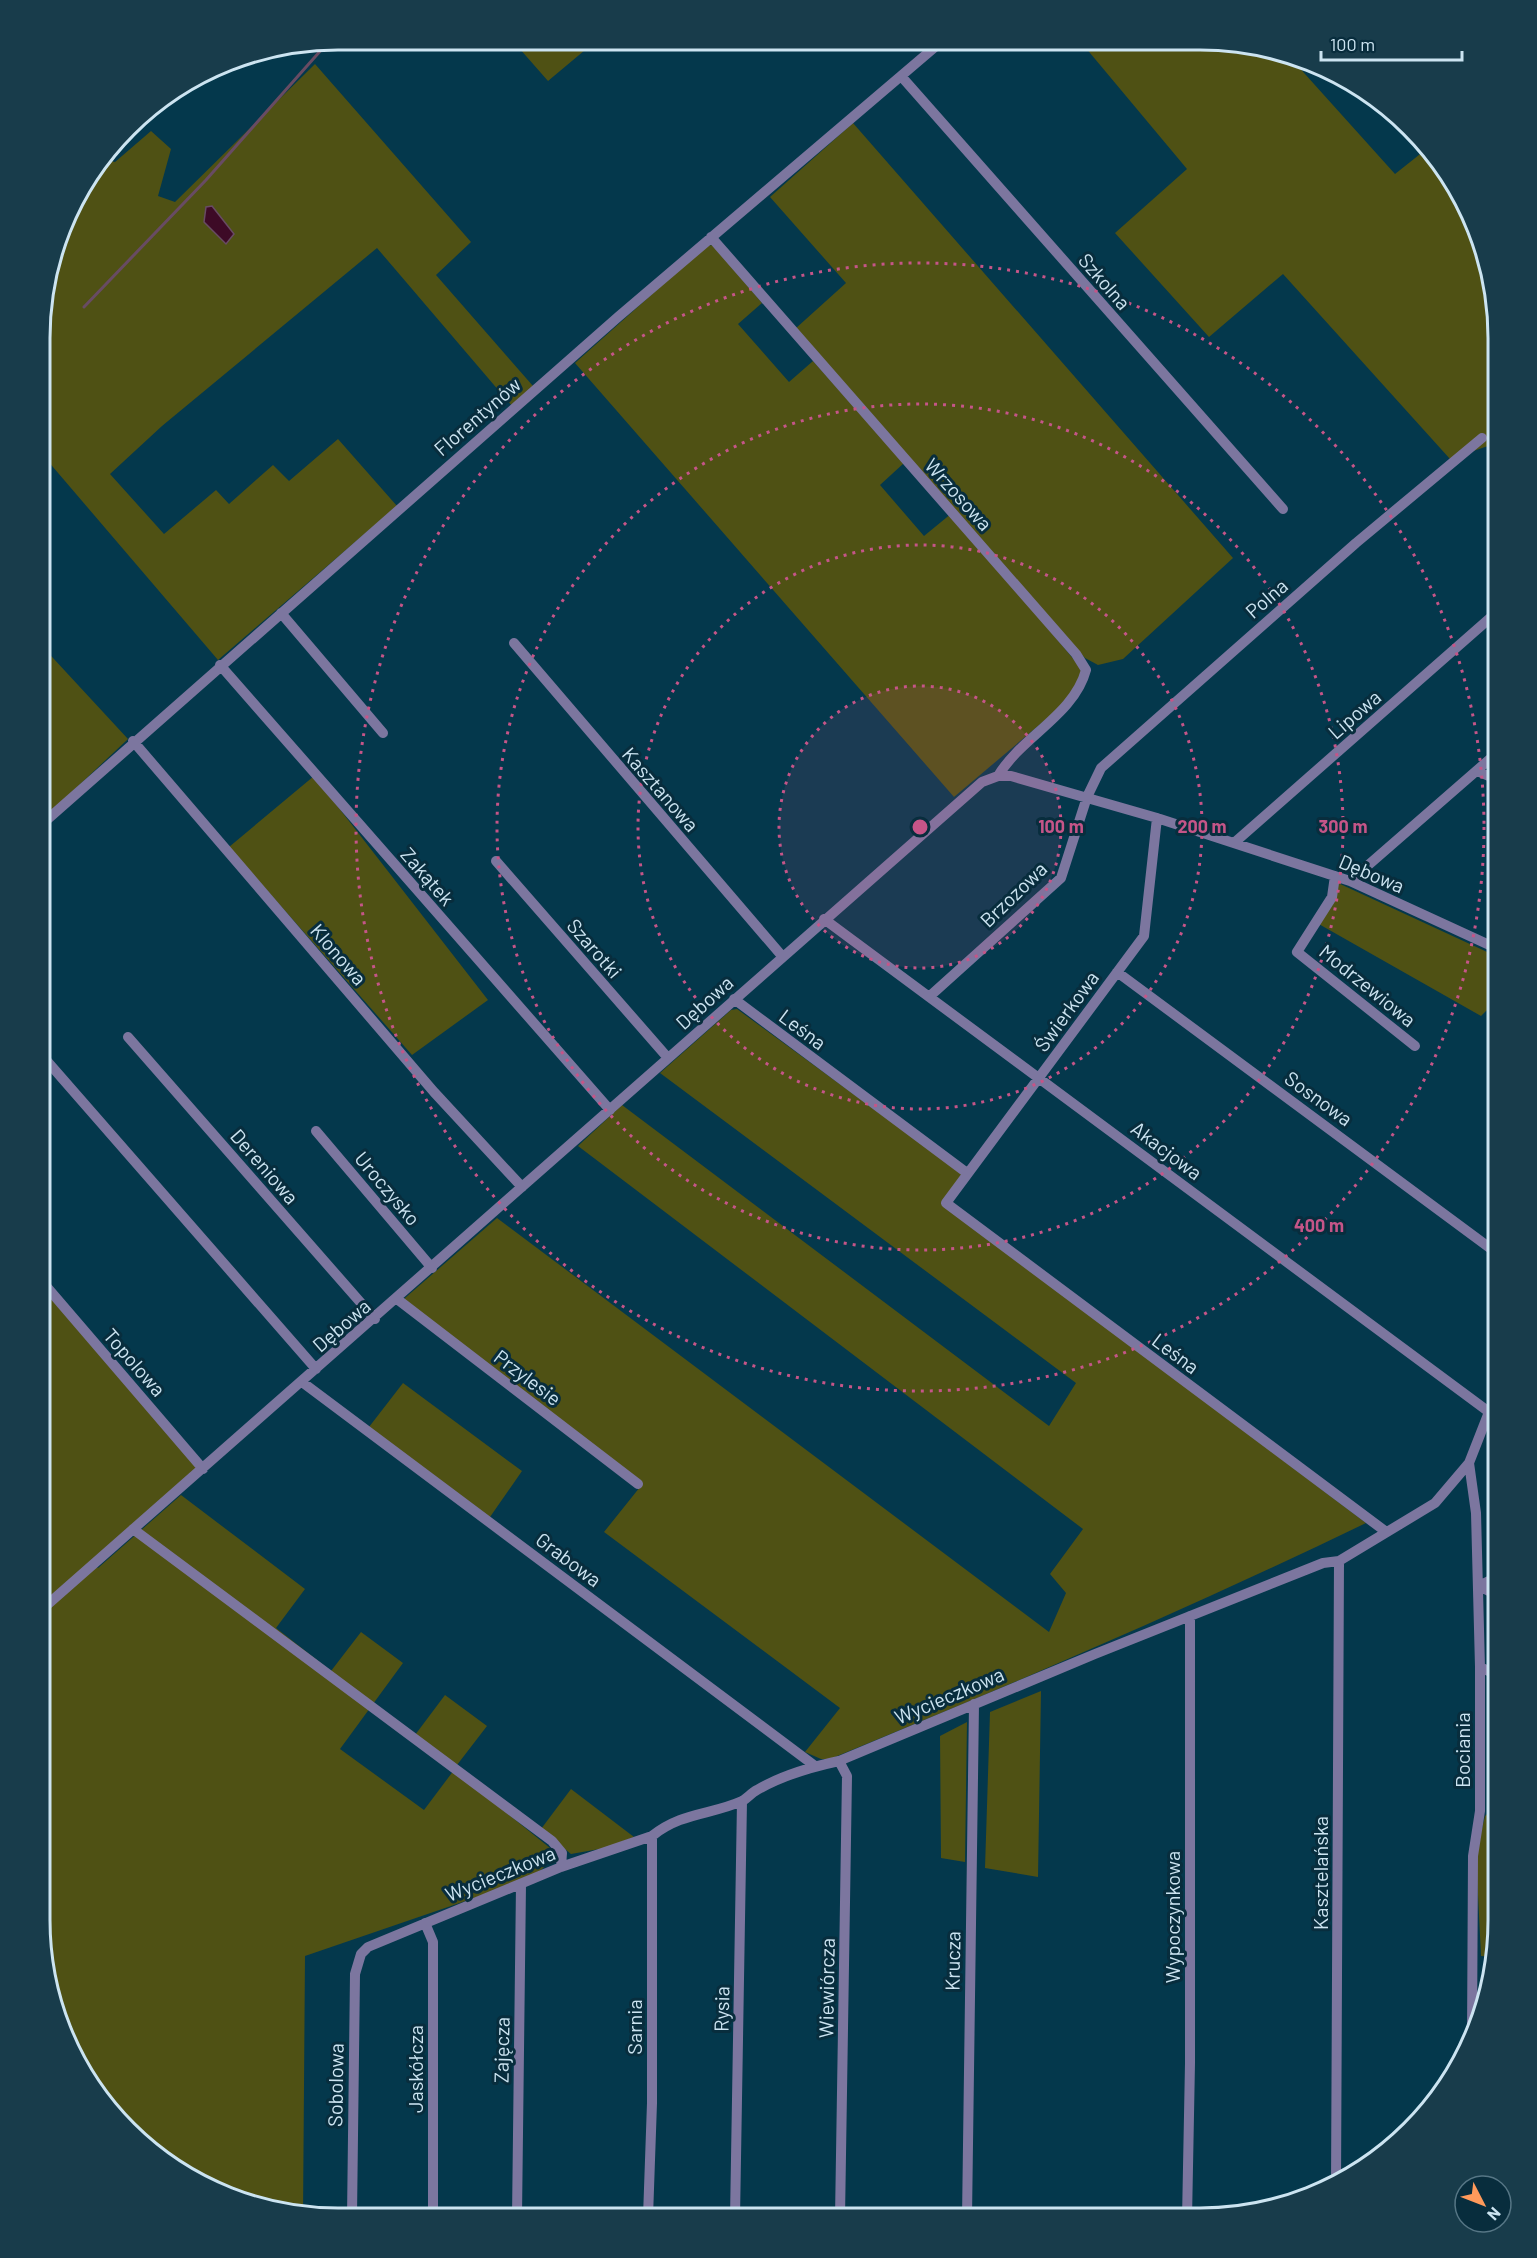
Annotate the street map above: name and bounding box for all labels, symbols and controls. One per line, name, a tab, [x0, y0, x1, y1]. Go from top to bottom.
scale bar	[1321, 24, 1462, 62]
text: 100 m	[1330, 33, 1375, 55]
street label: Szkolna	[1074, 248, 1136, 314]
street label: Florentynów	[429, 372, 525, 460]
street label: Wrzosowa	[920, 453, 998, 535]
street label: Polna	[1240, 573, 1292, 623]
street label: Lipowa	[1323, 685, 1385, 743]
street label: Kasztanowa	[618, 742, 704, 836]
text: 100 m	[1038, 815, 1084, 837]
text: 200 m	[1177, 815, 1227, 837]
text: 300 m	[1319, 815, 1367, 837]
centre of rings	[910, 817, 930, 837]
street label: Zakątek	[396, 842, 460, 910]
street label: Dębowa	[1336, 849, 1408, 897]
street label: Brzozowa	[975, 856, 1051, 932]
street label: Szarotki	[563, 913, 627, 983]
street label: Klonowa	[306, 918, 372, 990]
street label: Modrzewiowa	[1315, 939, 1421, 1031]
street label: Świerkowa	[1029, 966, 1103, 1056]
street label: Dębowa	[670, 970, 738, 1034]
street label: Leśna	[775, 1004, 831, 1054]
street label: Sosnowa	[1280, 1065, 1358, 1131]
street label: Akacjowa	[1127, 1116, 1207, 1184]
street label: Dereniowa	[226, 1124, 304, 1208]
street label: Uroczysko	[350, 1146, 426, 1230]
text: 400 m	[1294, 1214, 1344, 1236]
street label: Dębowa	[307, 1293, 375, 1357]
street label: Topolowa	[99, 1323, 171, 1401]
street label: Leśna	[1148, 1328, 1204, 1378]
street label: Przylesie	[490, 1344, 566, 1410]
street label: Grabowa	[532, 1527, 606, 1591]
street label: Wycieczkowa	[891, 1661, 1007, 1729]
street label: Bociania	[1450, 1712, 1474, 1788]
street label: Kasztelańska	[1308, 1816, 1332, 1930]
street label: Wycieczkowa	[442, 1840, 558, 1906]
street label: Wypoczynkowa	[1160, 1851, 1184, 1983]
street label: Krucza	[939, 1931, 965, 1991]
street label: Wiewiórcza	[813, 1938, 839, 2038]
street label: Rysia	[709, 1986, 733, 2032]
street label: Sarnia	[622, 1999, 646, 2055]
street label: Zajęcza	[488, 2017, 514, 2083]
street label: Jaskółcza	[403, 2025, 427, 2113]
street label: Sobolowa	[322, 2043, 348, 2127]
north arrow	[1453, 2174, 1513, 2234]
text: N	[1484, 2204, 1505, 2225]

